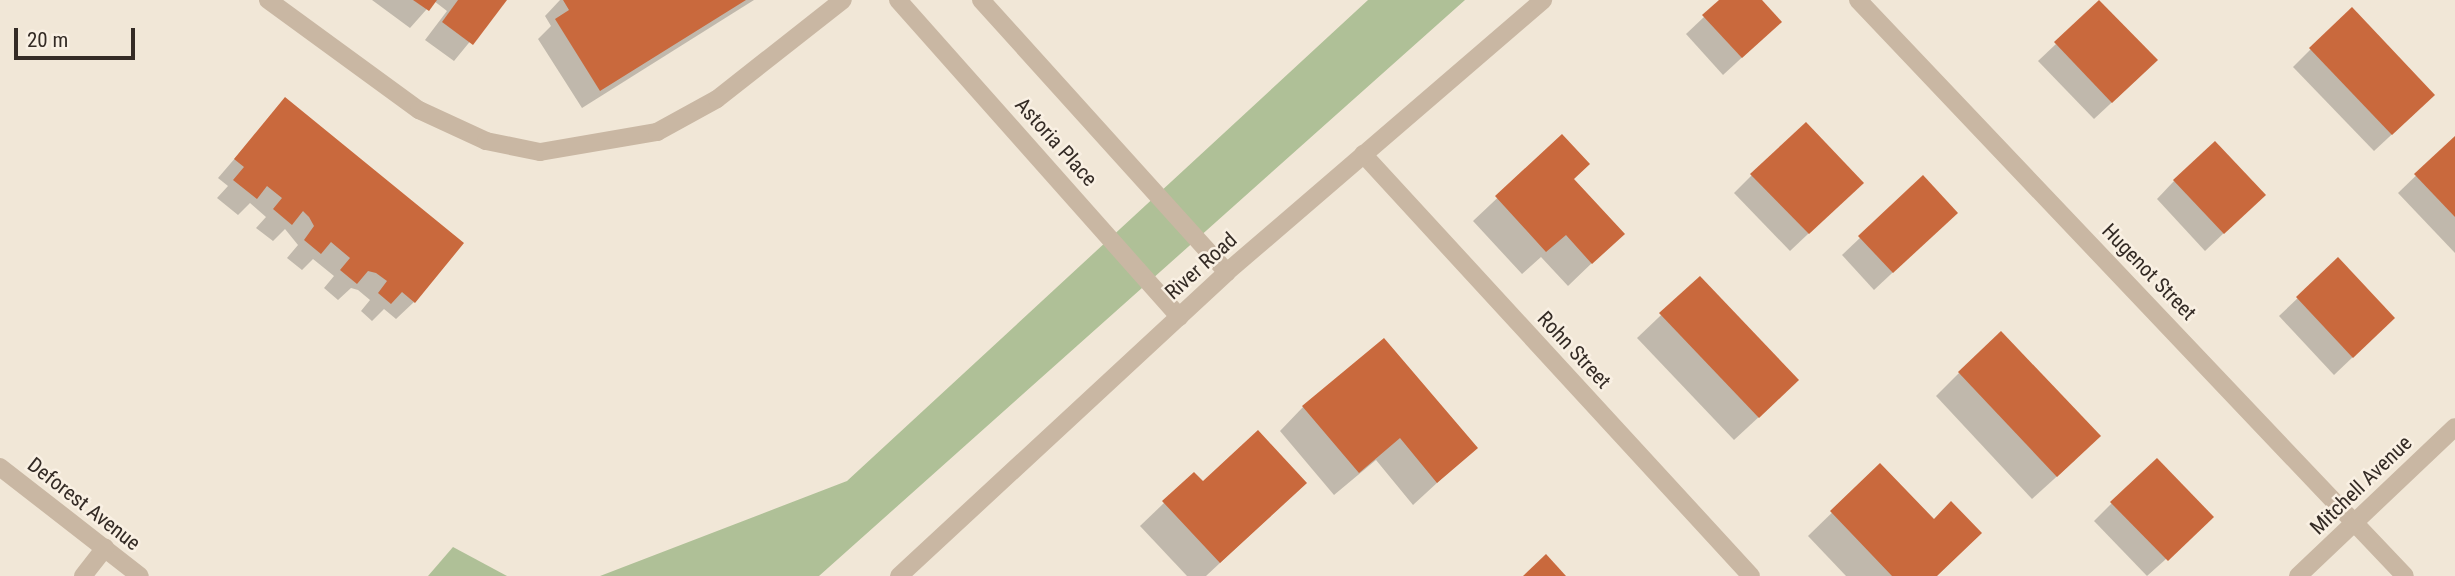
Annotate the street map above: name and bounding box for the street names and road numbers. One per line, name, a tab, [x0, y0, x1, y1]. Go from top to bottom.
street label: Astoria Place	[1010, 93, 1102, 191]
street label: Hugenot Street	[2097, 219, 2201, 325]
street label: River Road	[1160, 227, 1242, 305]
street label: Rohn Street	[1532, 306, 1616, 394]
street label: Mitchell Avenue	[2305, 430, 2417, 540]
street label: Deforest Avenue	[23, 452, 145, 556]

